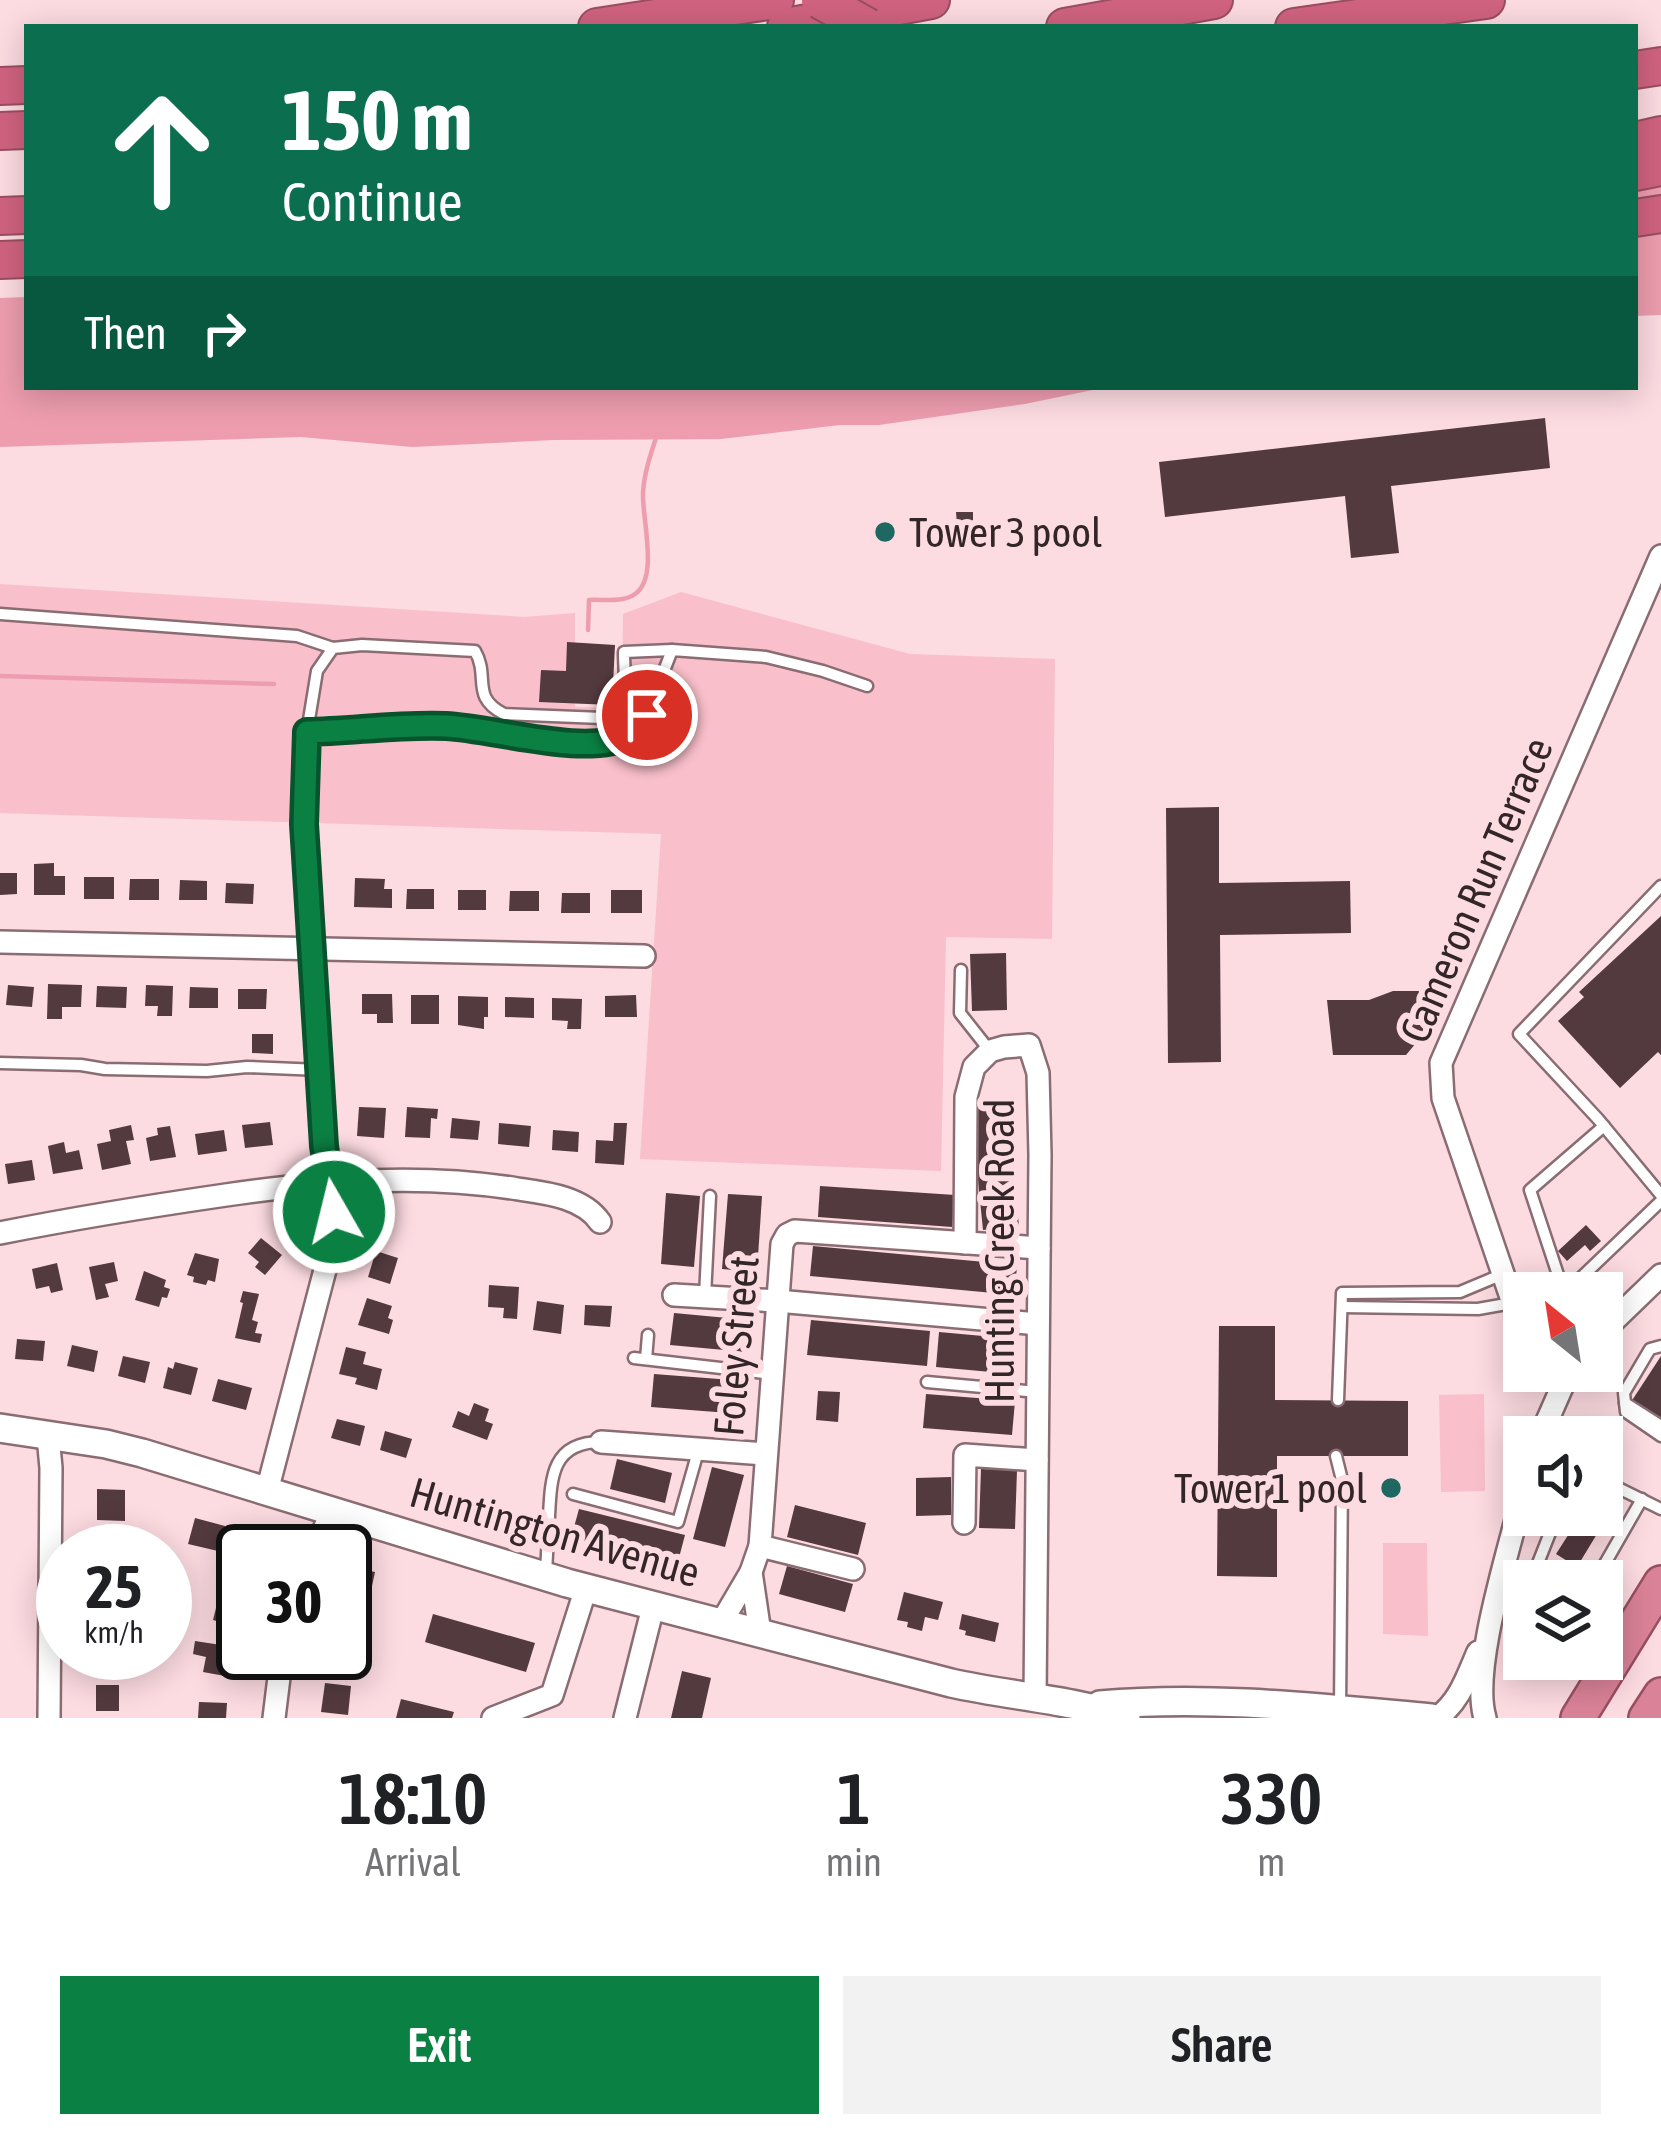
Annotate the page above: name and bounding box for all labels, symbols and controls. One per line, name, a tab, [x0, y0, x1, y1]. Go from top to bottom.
icon: ahead	[84, 72, 240, 228]
text: 150 m	[282, 72, 472, 168]
text: Continue	[282, 171, 463, 232]
icon: right	[191, 300, 257, 366]
text: Then	[84, 307, 167, 359]
place label: Tower 3 pool	[909, 508, 1102, 556]
marker: Tower 3 pool	[872, 519, 898, 545]
pin	[596, 664, 698, 766]
icon: arrive	[614, 682, 680, 748]
street label: Cameron Run Terrace	[1390, 730, 1562, 1050]
street label: Hunting Creek Road	[975, 1099, 1023, 1403]
position arrow	[271, 1149, 397, 1275]
street label: Foley Street	[704, 1254, 768, 1438]
north arrow	[1503, 1272, 1623, 1392]
map controls	[1503, 1272, 1623, 1680]
button: sound	[1503, 1416, 1623, 1536]
place label: Tower 1 pool	[1174, 1464, 1367, 1512]
street label: Huntington Avenue	[405, 1468, 705, 1596]
marker: Tower 1 pool	[1378, 1475, 1404, 1501]
speed limit sign: 30	[216, 1524, 372, 1680]
text: 25	[86, 1552, 142, 1621]
button: layers	[1503, 1560, 1623, 1680]
text: km/h	[84, 1615, 144, 1649]
text: 18:10	[339, 1757, 487, 1839]
text: 1	[837, 1757, 871, 1839]
text: 330	[1221, 1757, 1322, 1839]
text: Arrival	[365, 1840, 461, 1884]
text: min	[826, 1840, 882, 1884]
text: m	[1257, 1840, 1285, 1884]
button: Exit	[60, 1976, 819, 2114]
button: Share	[843, 1976, 1601, 2114]

